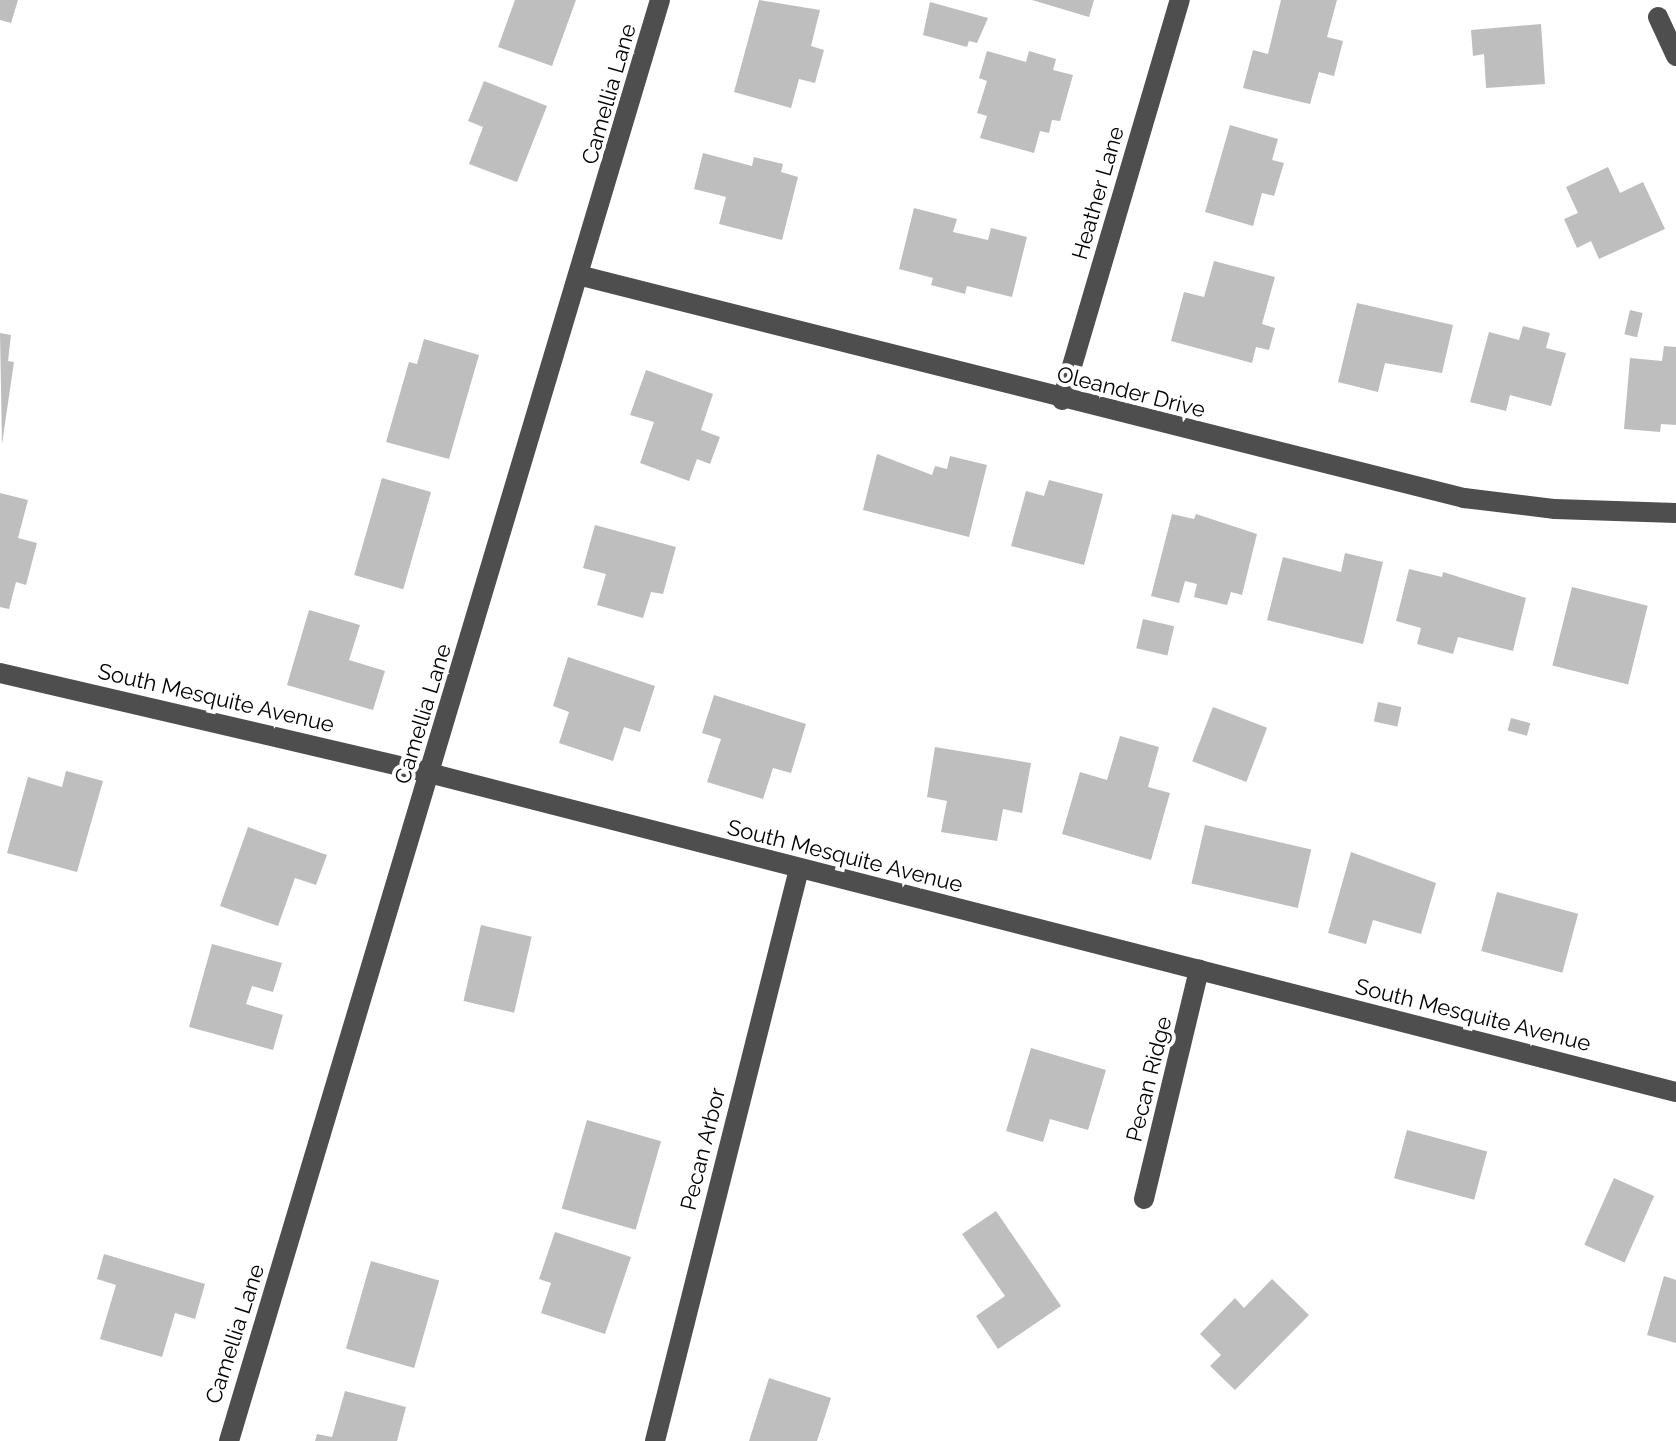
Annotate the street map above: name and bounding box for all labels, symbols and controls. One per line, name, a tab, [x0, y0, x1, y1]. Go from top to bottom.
street label: Camellia Lane	[576, 21, 642, 167]
street label: Heather Lane	[1066, 123, 1130, 263]
street label: Oleander Drive	[1054, 361, 1208, 423]
street label: Camellia Lane	[389, 641, 457, 787]
street label: South Mesquite Avenue	[95, 658, 337, 738]
street label: South Mesquite Avenue	[724, 814, 966, 898]
street label: South Mesquite Avenue	[1352, 973, 1594, 1057]
street label: Pecan Ridge	[1121, 1014, 1177, 1144]
street label: Pecan Arbor	[675, 1085, 731, 1213]
street label: Camellia Lane	[200, 1261, 270, 1407]

